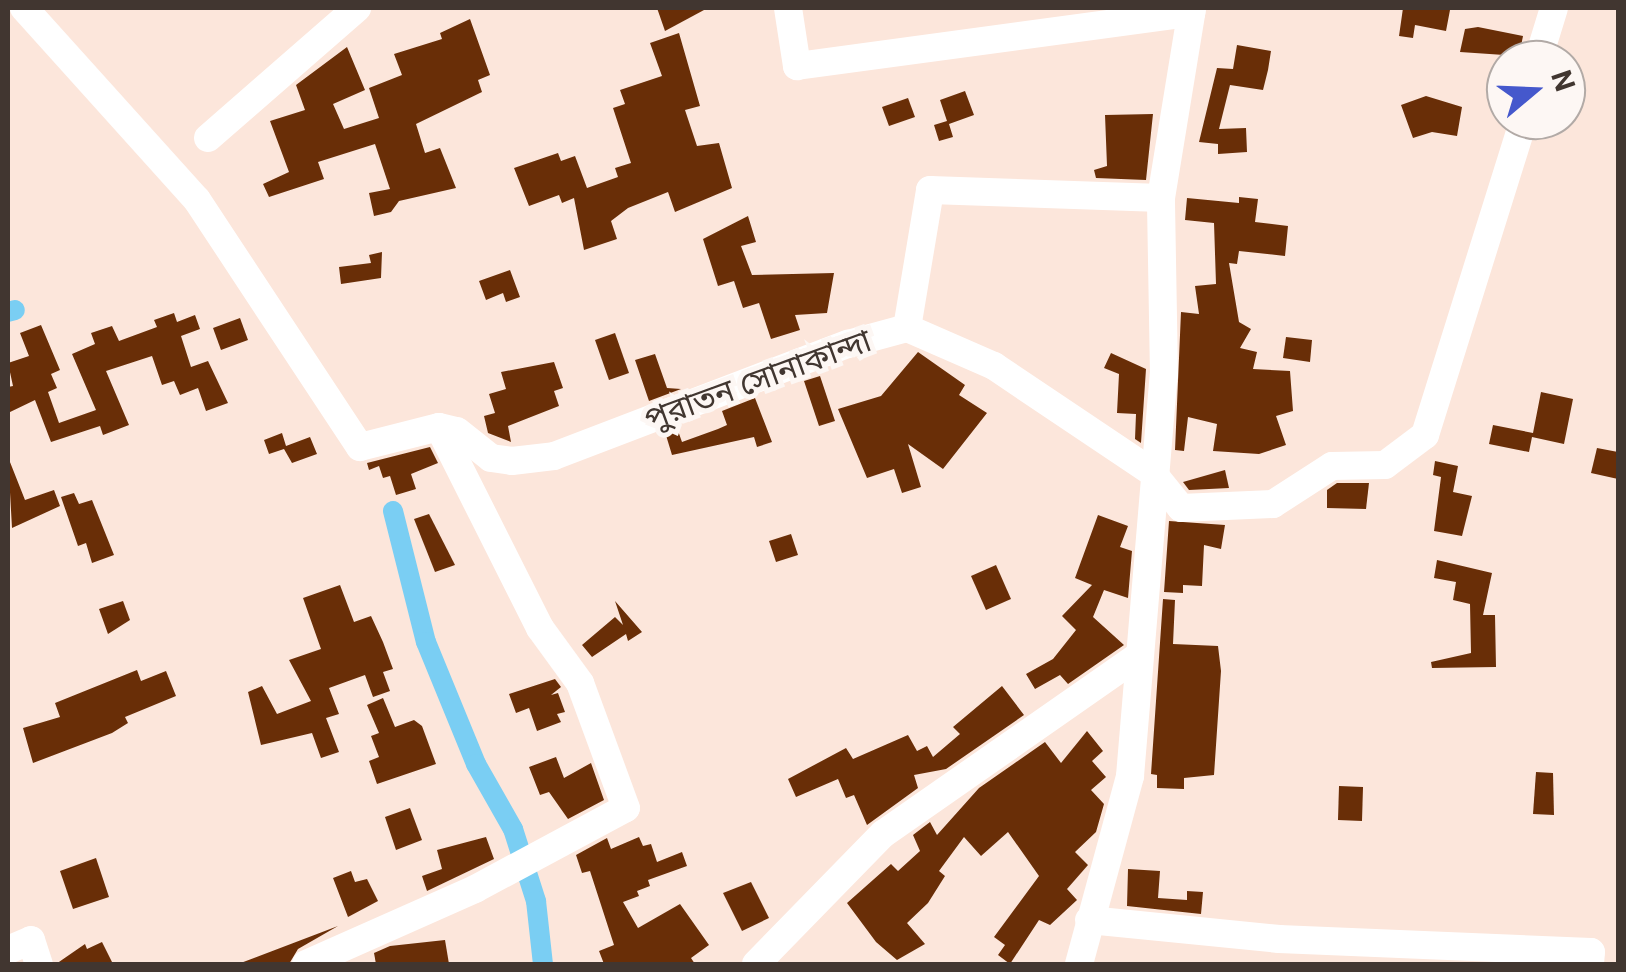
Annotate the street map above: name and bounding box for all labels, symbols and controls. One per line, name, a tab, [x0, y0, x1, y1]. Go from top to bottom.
north arrow	[1486, 40, 1586, 140]
text: N	[1544, 66, 1582, 95]
street label: পুরাতন সোনাকান্দা	[640, 321, 876, 439]

